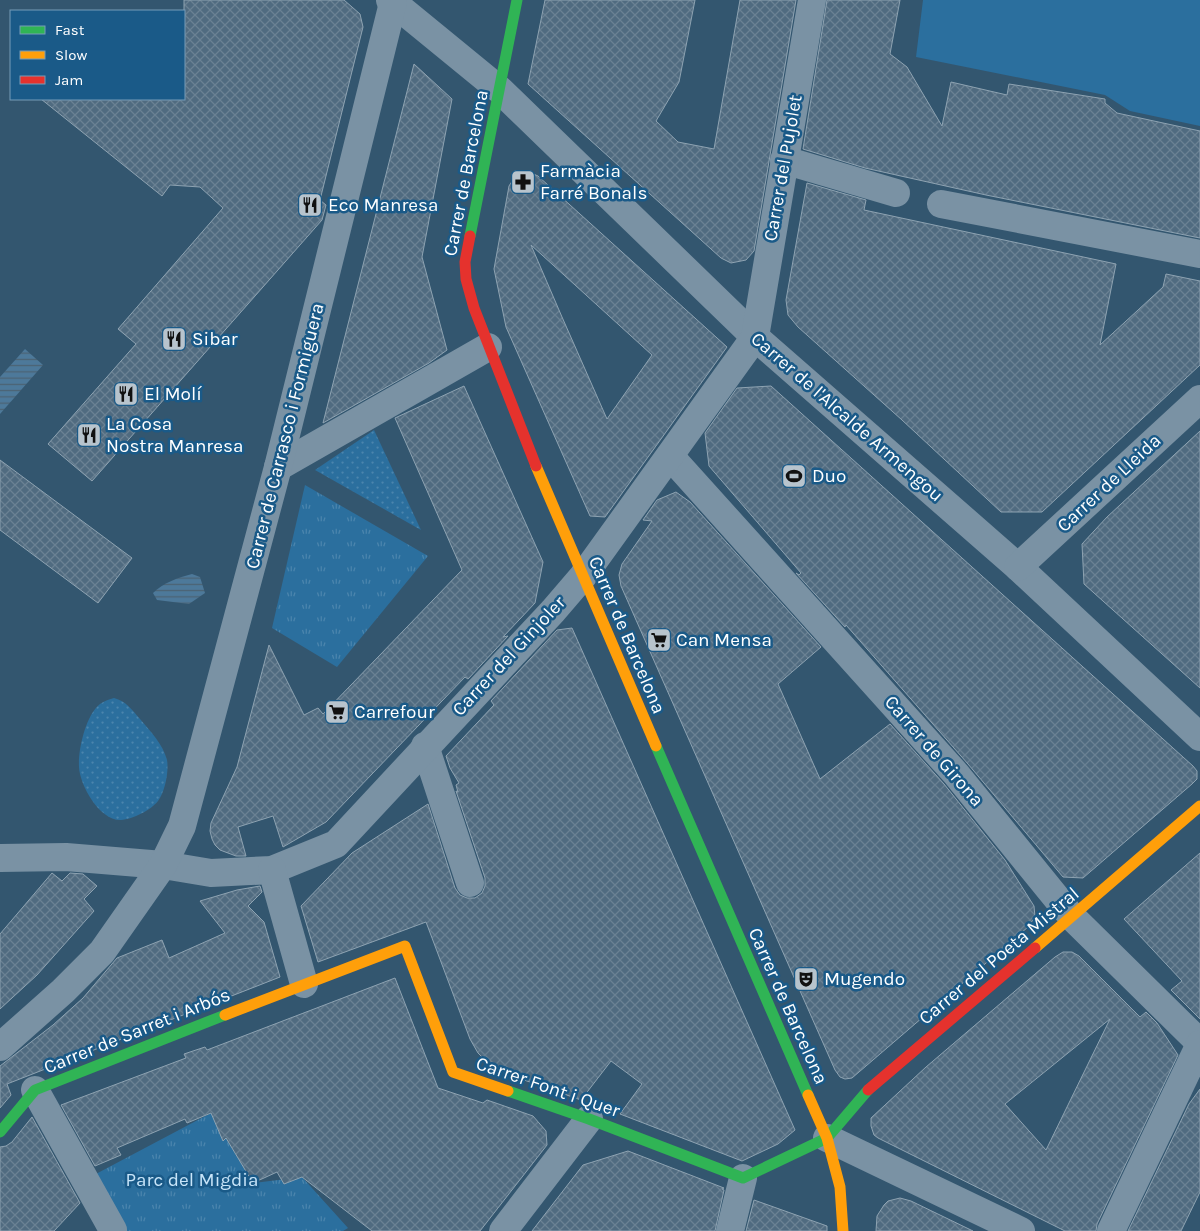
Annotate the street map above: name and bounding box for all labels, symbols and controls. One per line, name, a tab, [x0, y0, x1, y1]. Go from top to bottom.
legend	[10, 10, 185, 100]
text: Fast	[55, 21, 85, 39]
text: Slow	[55, 46, 87, 64]
text: Jam	[55, 71, 83, 89]
street label: Carrer de Barcelona	[439, 88, 493, 258]
street label: Carrer del Pujolet	[759, 93, 807, 243]
place label: Farmàcia Farré Bonals	[540, 160, 647, 204]
pharmacy icon: Farmàcia Farré Bonals	[510, 169, 536, 195]
restaurant icon: Eco Manresa	[297, 192, 323, 218]
place label: Eco Manresa	[328, 194, 438, 216]
street label: Carrer de Carrasco i Formiguera	[241, 301, 329, 571]
restaurant icon: Sibar	[161, 326, 187, 352]
place label: Sibar	[192, 328, 238, 350]
street label: Carrer de l'Alcalde Armengou	[747, 328, 947, 506]
restaurant icon: El Molí	[113, 381, 139, 407]
place label: El Molí	[144, 383, 202, 405]
place label: La Cosa Nostra Manresa	[106, 413, 243, 457]
restaurant icon: La Cosa Nostra Manresa	[76, 422, 102, 448]
street label: Carrer de Lleida	[1053, 429, 1165, 537]
sports icon: Duo	[781, 463, 807, 489]
place label: Duo	[812, 465, 846, 487]
street label: Carrer de Barcelona	[584, 553, 670, 717]
street label: Carrer del Ginjoler	[448, 592, 570, 720]
supermarket icon: Can Mensa	[646, 627, 672, 653]
place label: Can Mensa	[676, 629, 772, 651]
street label: Carrer de Girona	[880, 691, 988, 811]
supermarket icon: Carrefour	[324, 699, 350, 725]
place label: Carrefour	[354, 701, 435, 723]
street label: Carrer del Poeta Mistral	[915, 883, 1083, 1029]
street label: Carrer de Barcelona	[744, 924, 832, 1088]
theatre icon: Mugendo	[793, 966, 819, 992]
place label: Mugendo	[824, 968, 905, 990]
street label: Carrer de Sarret i Arbós	[41, 983, 233, 1079]
street label: Carrer Font i Quer	[473, 1052, 623, 1122]
park label: Parc del Migdia	[126, 1169, 258, 1191]

